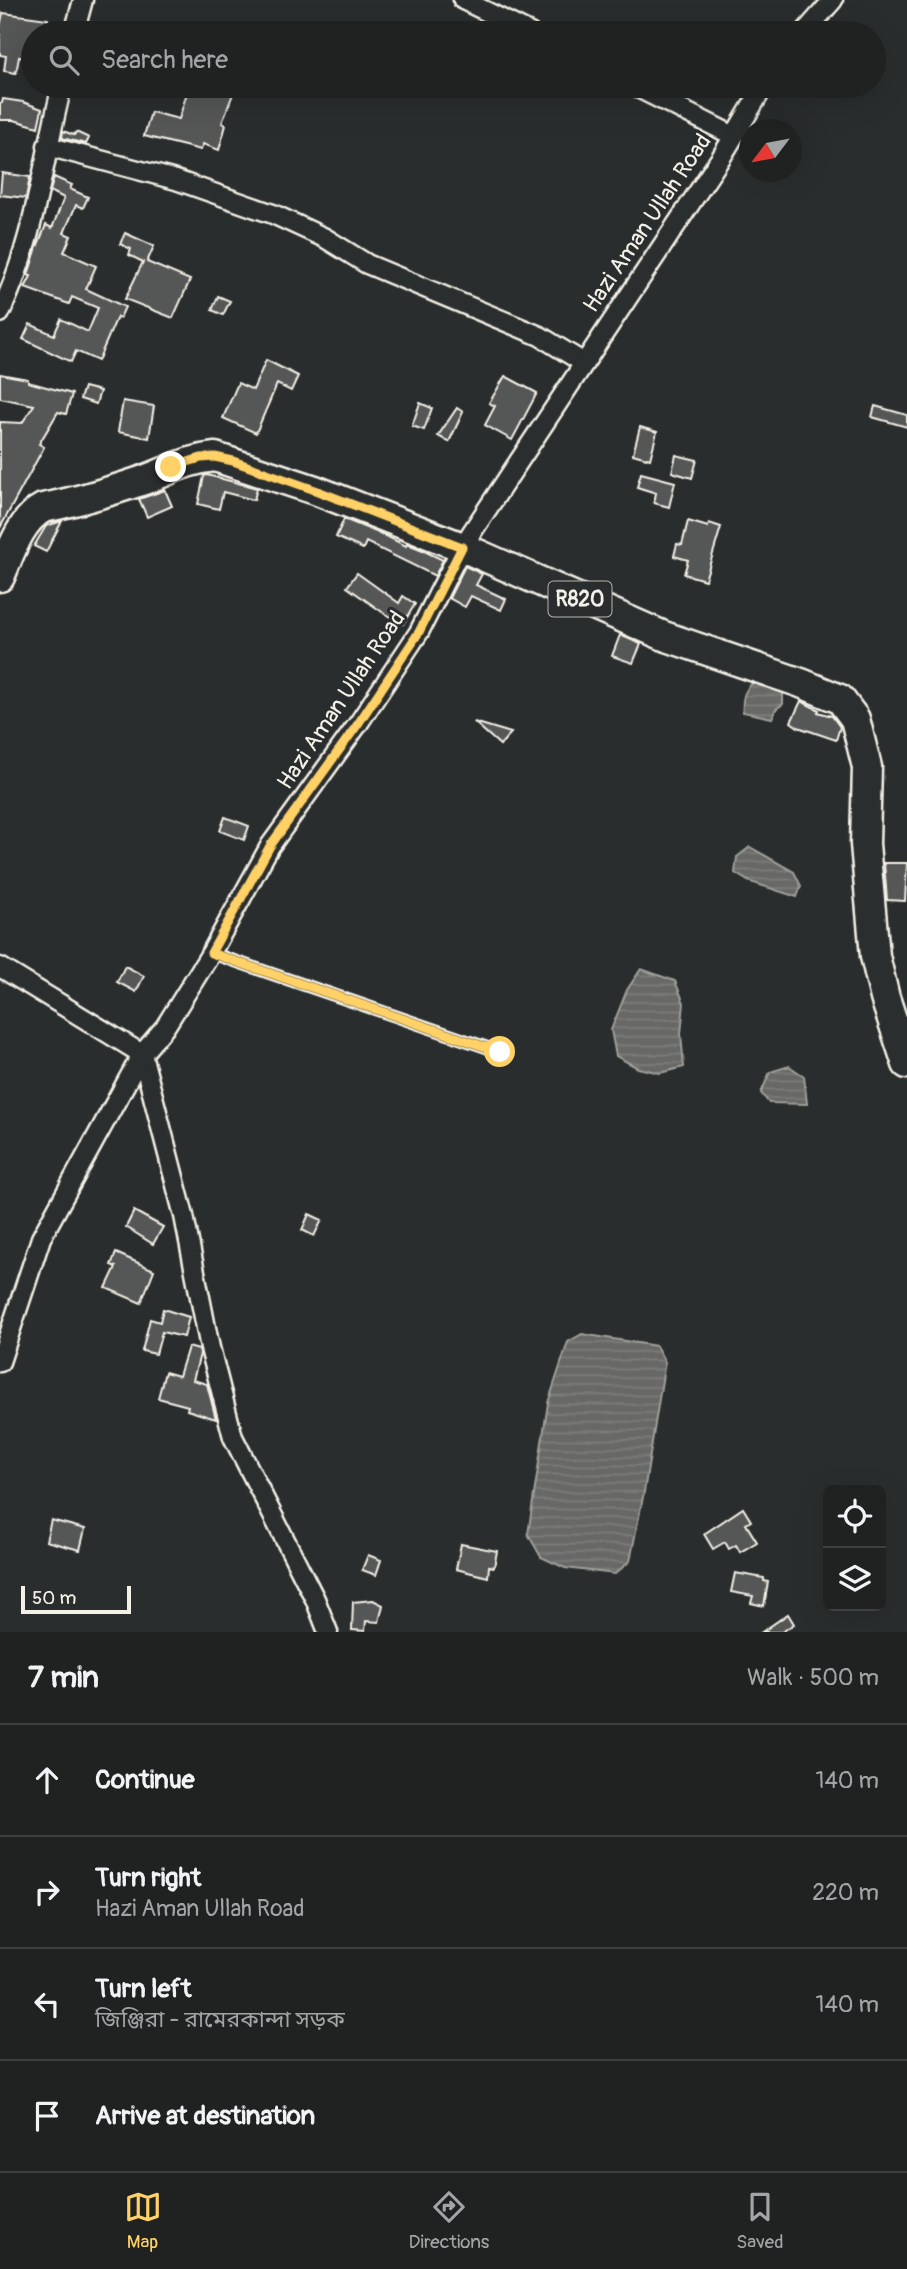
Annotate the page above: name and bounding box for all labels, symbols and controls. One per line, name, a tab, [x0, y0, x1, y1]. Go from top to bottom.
search box	[21, 21, 886, 98]
icon: search	[45, 41, 83, 79]
text: Search here	[101, 44, 228, 76]
north arrow	[739, 119, 802, 182]
street label: Hazi Aman Ullah Road	[576, 128, 718, 318]
route end	[155, 451, 186, 482]
road number: R820	[548, 582, 612, 616]
street label: Hazi Aman Ullah Road	[270, 605, 412, 795]
route start	[484, 1036, 515, 1067]
map controls	[823, 1485, 886, 1611]
button: locate	[823, 1485, 886, 1548]
button: layers	[823, 1548, 886, 1611]
scale bar	[21, 1583, 131, 1615]
text: 50 m	[32, 1586, 76, 1610]
text: 7 min	[28, 1659, 99, 1696]
text: Walk · 500 m	[747, 1663, 879, 1692]
icon: ahead	[28, 1761, 66, 1799]
text: Continue	[95, 1764, 195, 1796]
text: 140 m	[816, 1766, 879, 1795]
text: Turn right	[95, 1862, 201, 1894]
icon: right	[28, 1873, 66, 1911]
text: 220 m	[812, 1878, 879, 1907]
text: Hazi Aman Ullah Road	[95, 1894, 305, 1923]
text: Turn left	[95, 1973, 191, 2005]
icon: left	[28, 1985, 66, 2023]
text: 140 m	[816, 1990, 879, 2019]
text: জিঞ্জিরা - রামেরকান্দা সড়ক	[95, 2005, 345, 2034]
icon: arrive	[28, 2097, 66, 2135]
text: Arrive at destination	[95, 2100, 315, 2132]
tab: Map	[124, 2188, 162, 2254]
tab: Directions	[409, 2188, 489, 2254]
tab: Saved	[736, 2188, 783, 2254]

